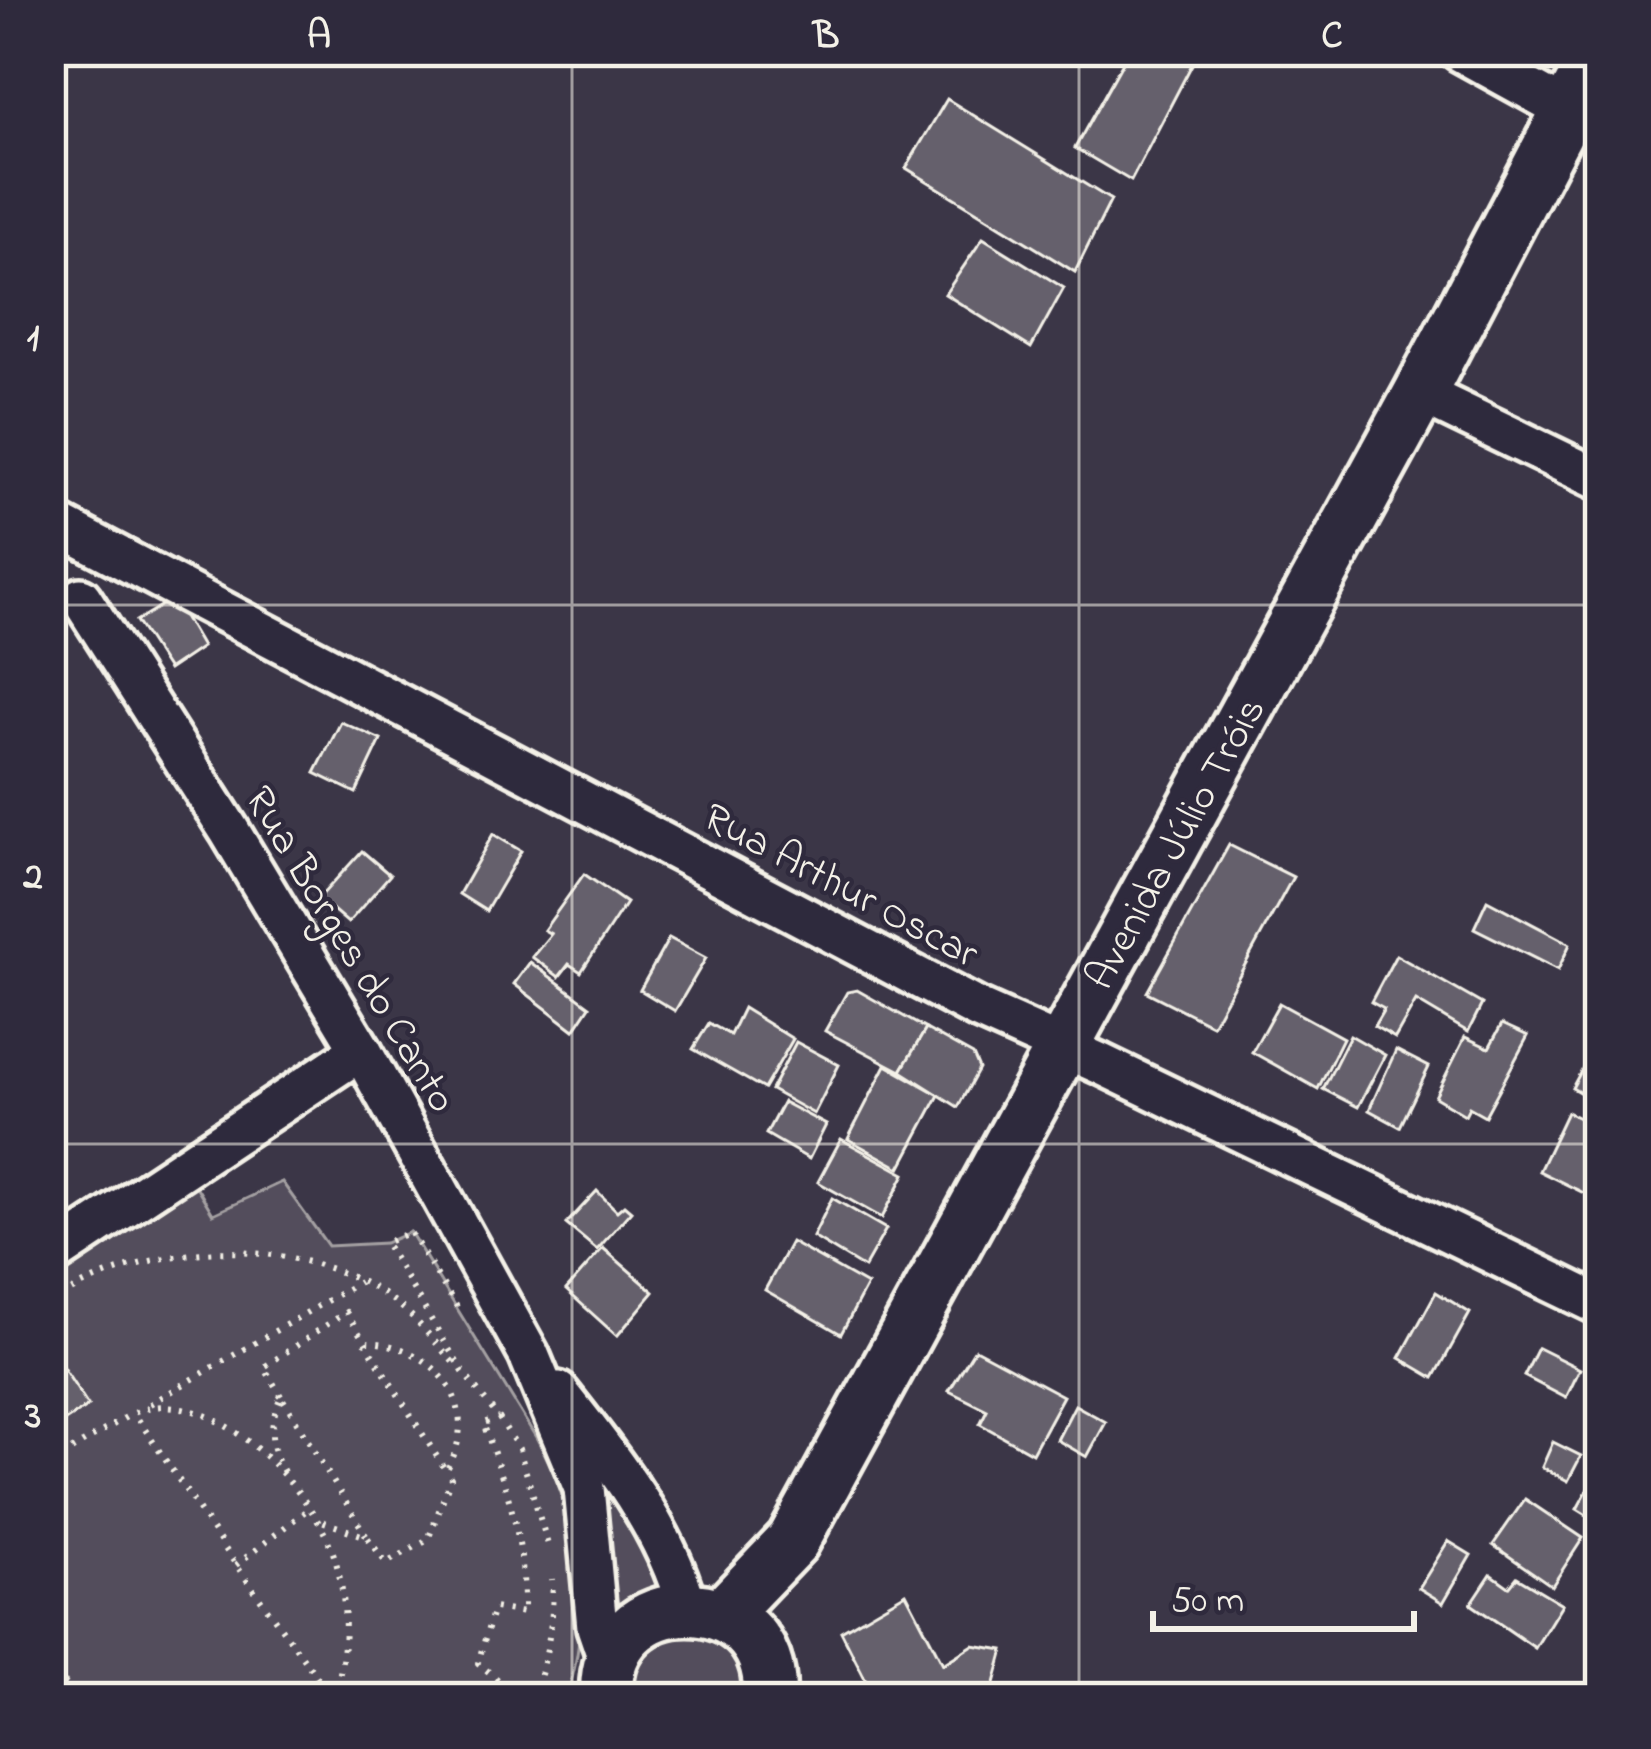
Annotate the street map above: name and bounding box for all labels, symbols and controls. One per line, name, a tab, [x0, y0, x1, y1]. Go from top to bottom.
text: A	[307, 9, 331, 66]
text: B	[811, 9, 839, 66]
text: C	[1321, 9, 1343, 66]
text: 1	[27, 311, 40, 368]
street label: Avenida Júlio Tróis	[1071, 687, 1283, 1002]
street label: Rua Borges do Canto	[227, 775, 471, 1125]
street label: Rua Arthur Oscar	[691, 789, 989, 986]
text: 2	[22, 850, 43, 907]
text: 3	[24, 1389, 41, 1446]
scale bar	[1153, 1557, 1414, 1631]
text: 50 m	[1171, 1576, 1244, 1629]

